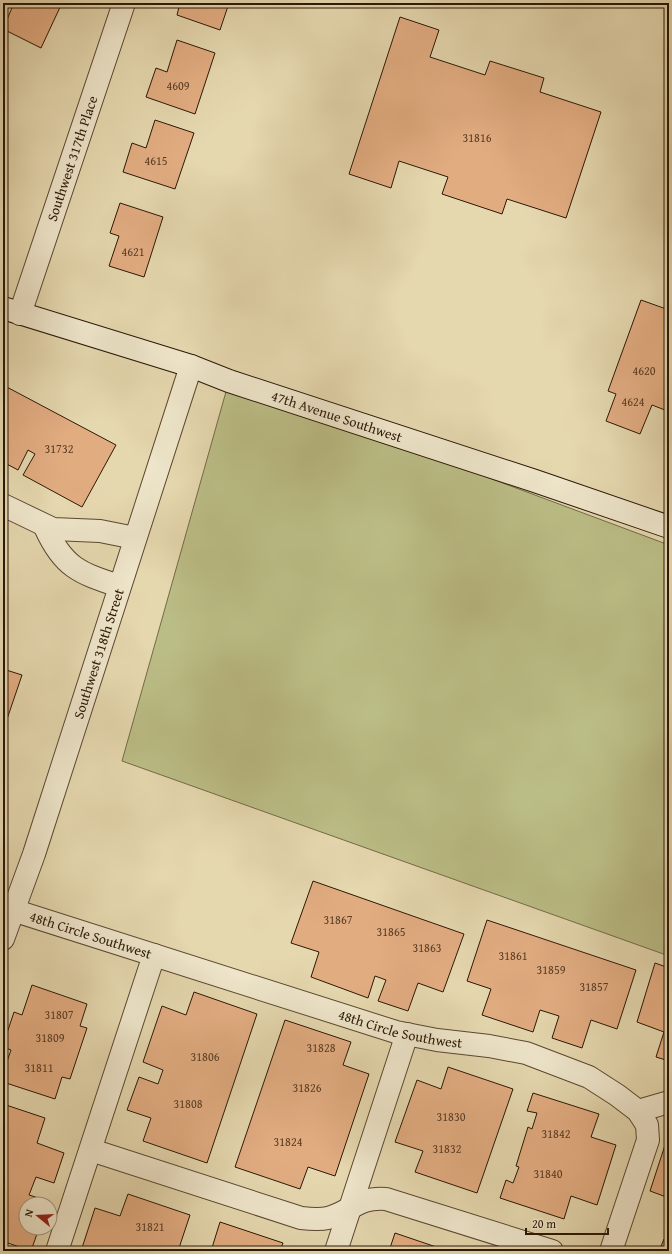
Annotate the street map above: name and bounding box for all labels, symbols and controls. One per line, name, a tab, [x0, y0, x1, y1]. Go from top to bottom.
house number: 4609	[166, 77, 190, 94]
street label: Southwest 317th Place	[42, 93, 102, 224]
house number: 31816	[463, 129, 492, 146]
house number: 4615	[144, 152, 168, 169]
house number: 4621	[121, 243, 145, 260]
house number: 4620	[632, 362, 656, 379]
street label: 47th Avenue Southwest	[269, 385, 405, 447]
house number: 4624	[621, 393, 645, 410]
house number: 31732	[45, 440, 74, 457]
street label: Southwest 318th Street	[68, 586, 129, 721]
street label: 48th Circle Southwest	[27, 906, 154, 964]
house number: 31867	[324, 911, 353, 928]
house number: 31865	[377, 923, 406, 940]
house number: 31863	[413, 939, 442, 956]
house number: 31861	[499, 947, 528, 964]
house number: 31859	[537, 961, 566, 978]
house number: 31857	[580, 978, 609, 995]
street label: 48th Circle Southwest	[336, 1004, 464, 1053]
house number: 31807	[45, 1006, 74, 1023]
house number: 31809	[36, 1029, 65, 1046]
house number: 31828	[307, 1039, 336, 1056]
house number: 31806	[191, 1048, 220, 1065]
house number: 31811	[25, 1059, 54, 1076]
house number: 31826	[293, 1079, 322, 1096]
house number: 31808	[174, 1095, 203, 1112]
house number: 31830	[437, 1108, 466, 1125]
house number: 31842	[542, 1125, 571, 1142]
house number: 31824	[274, 1133, 303, 1150]
house number: 31832	[433, 1140, 462, 1157]
house number: 31840	[534, 1165, 563, 1182]
north arrow	[18, 1196, 58, 1236]
text: N	[20, 1206, 37, 1219]
scale bar	[526, 1210, 608, 1236]
text: 20 m	[532, 1215, 556, 1232]
house number: 31821	[136, 1218, 165, 1235]

